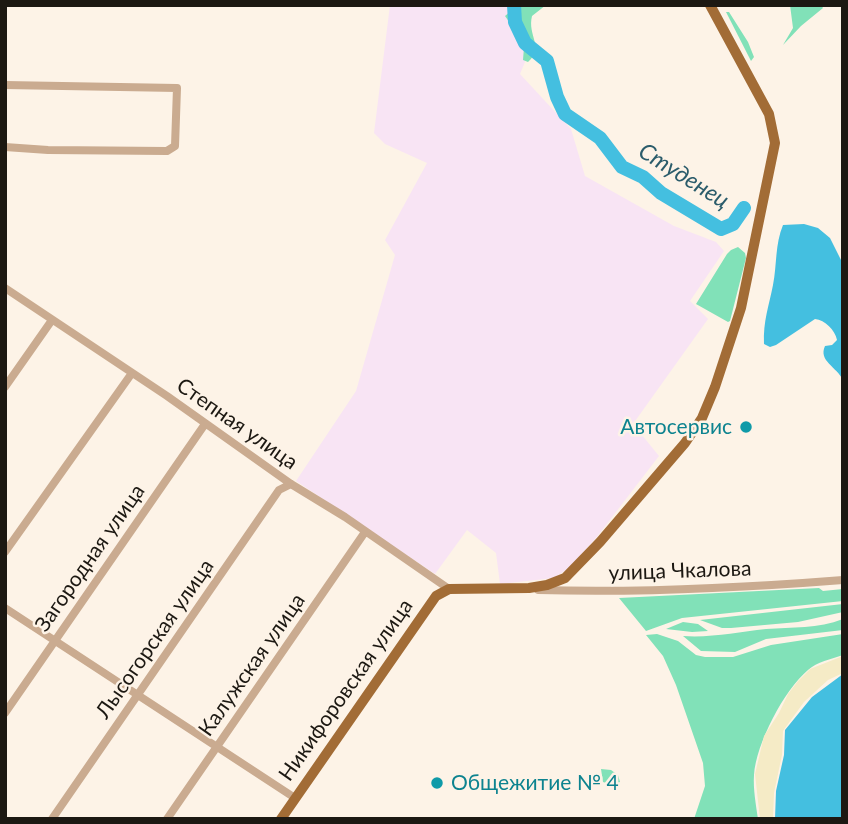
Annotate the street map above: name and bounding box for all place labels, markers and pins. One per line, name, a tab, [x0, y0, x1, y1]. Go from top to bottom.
place label: Автосервис	[620, 414, 732, 440]
marker: Автосервис	[738, 419, 754, 435]
place label: Общежитие № 4	[451, 770, 619, 796]
marker: Общежитие № 4	[429, 775, 445, 791]

